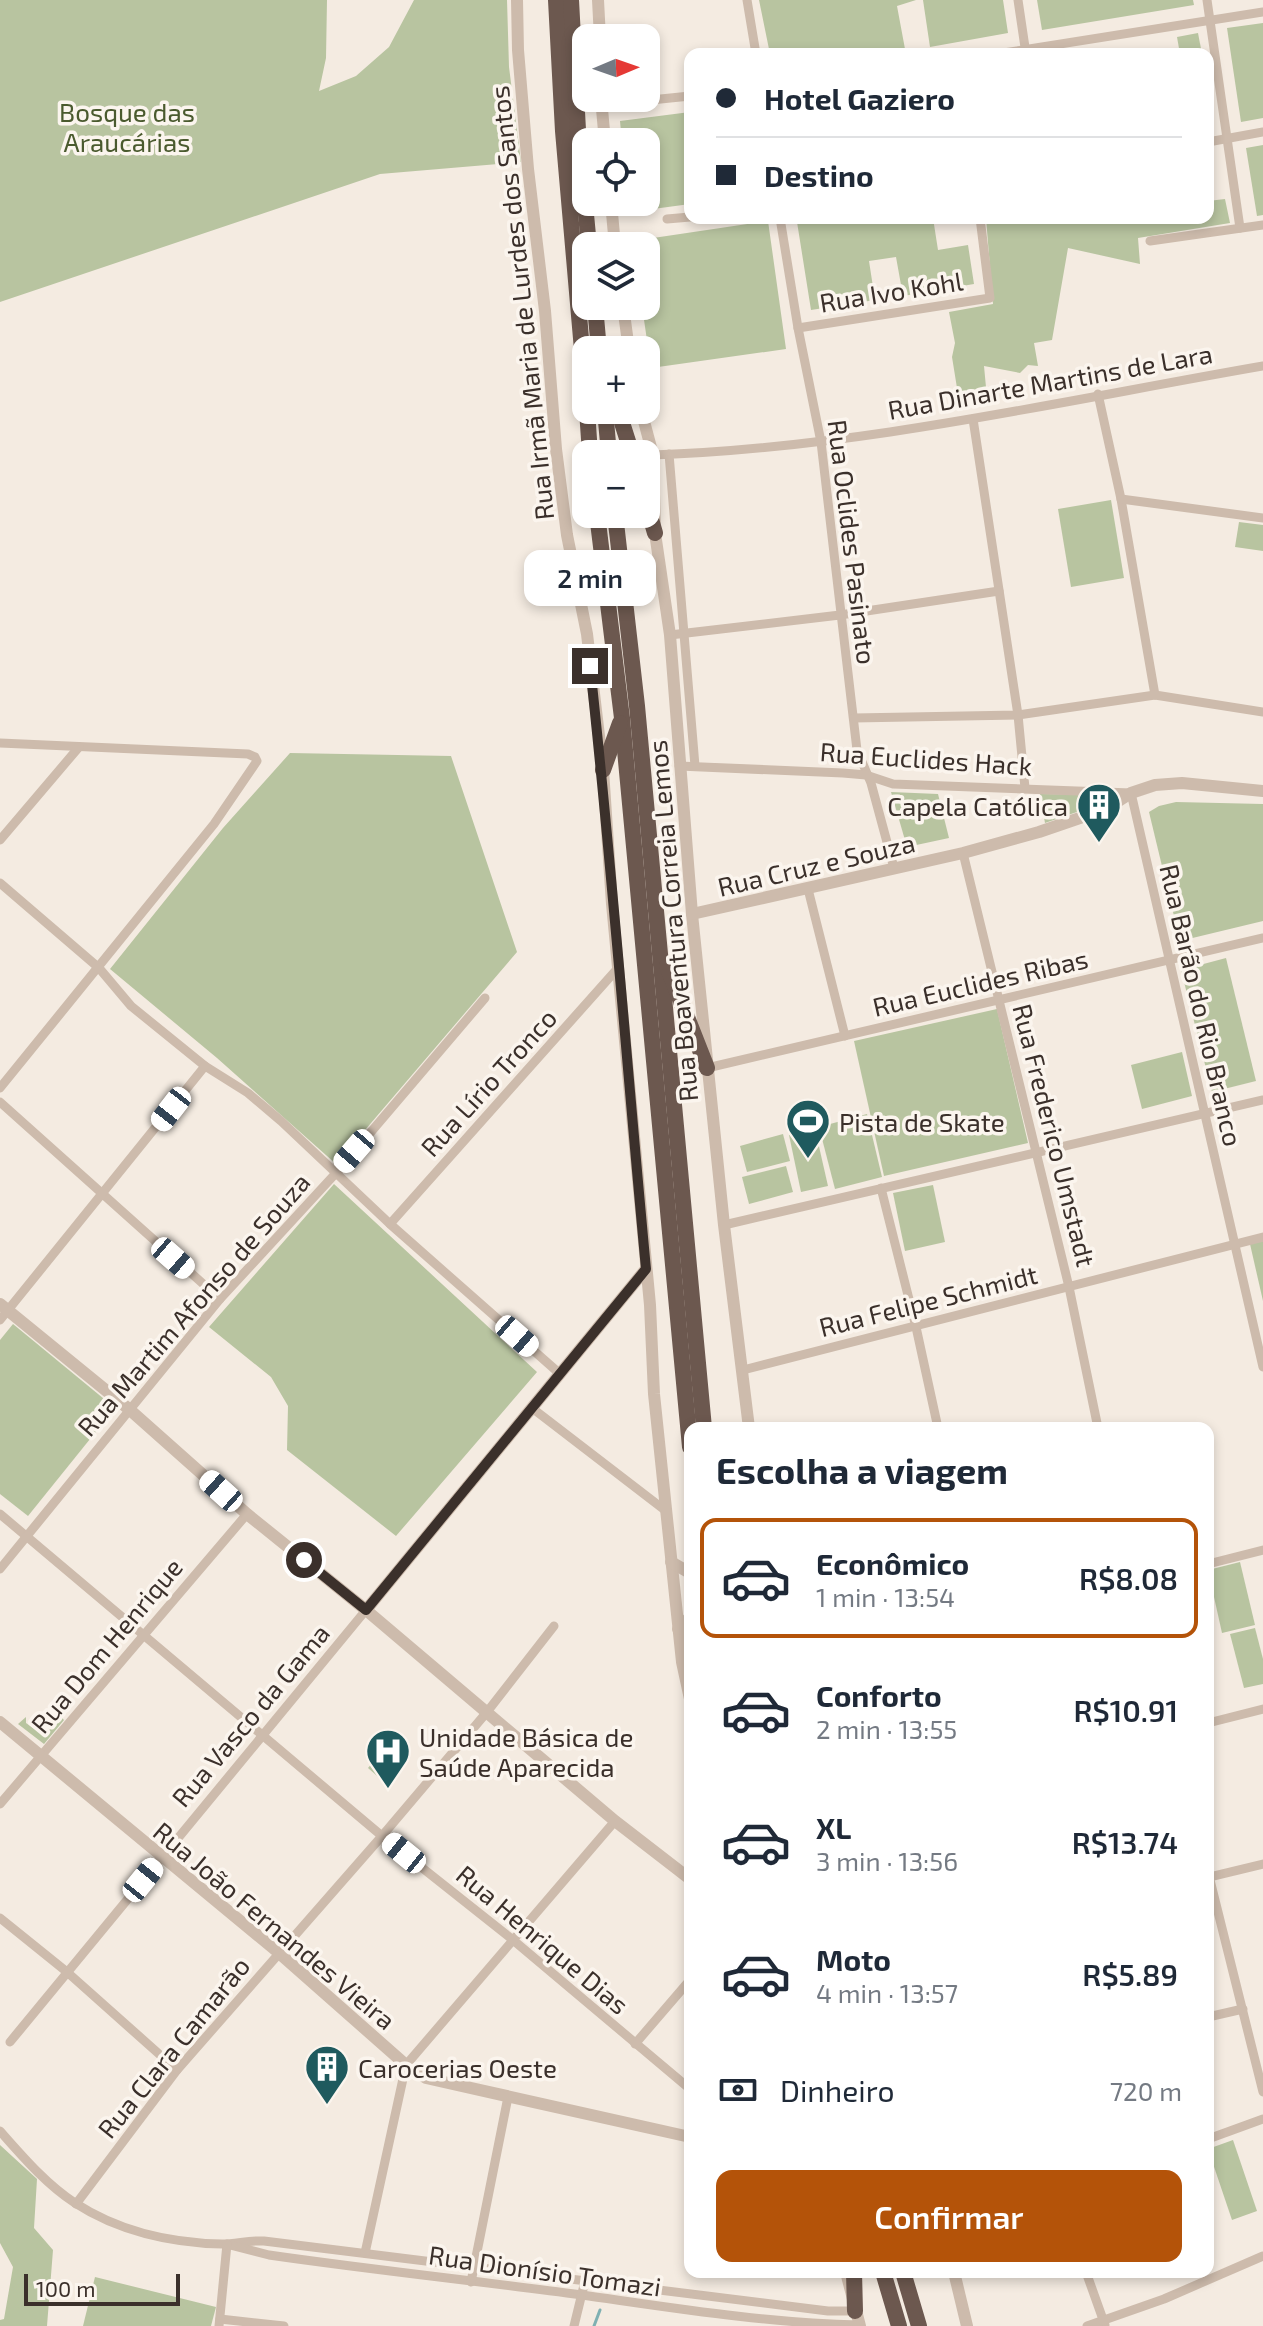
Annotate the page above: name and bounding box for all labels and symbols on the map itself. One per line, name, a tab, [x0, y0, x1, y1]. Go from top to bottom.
north arrow	[572, 24, 660, 112]
street label: Rua Irmã Maria de Lurdes dos Santos	[483, 84, 559, 522]
park label: Bosque das Araucárias	[59, 96, 195, 157]
street label: Rua Ivo Kohl	[817, 264, 965, 318]
street label: Rua Dinarte Martins de Lara	[885, 337, 1215, 425]
street label: Rua Oclides Pasinato	[823, 418, 883, 666]
callout: 2 min	[524, 550, 656, 606]
route end	[572, 648, 608, 684]
street label: Rua Euclides Hack	[819, 735, 1033, 781]
street label: Rua Boaventura Correia Lemos	[641, 739, 703, 1103]
building icon: Capela Católica	[1075, 781, 1123, 844]
place label: Capela Católica	[887, 790, 1068, 821]
street label: Rua Cruz e Souza	[714, 826, 918, 902]
street label: Rua Barão do Rio Branco	[1154, 861, 1250, 1149]
street label: Rua Euclides Ribas	[869, 942, 1091, 1022]
street label: Rua Frederico Umstadt	[1007, 1000, 1103, 1270]
street label: Rua Lírio Tronco	[414, 1002, 562, 1162]
car	[147, 1083, 195, 1135]
sports icon: Pista de Skate	[784, 1097, 832, 1160]
place label: Pista de Skate	[839, 1106, 1005, 1137]
car	[329, 1125, 379, 1177]
street label: Rua Martim Afonso de Souza	[70, 1166, 316, 1442]
car	[147, 1233, 199, 1283]
street label: Rua Felipe Schmidt	[816, 1258, 1040, 1342]
car	[491, 1311, 543, 1361]
car	[195, 1466, 247, 1516]
route start	[286, 1542, 322, 1578]
street label: Rua Dom Henrique	[24, 1551, 188, 1739]
street label: Rua Vasco da Gama	[165, 1617, 335, 1813]
place label: Unidade Básica de Saúde Aparecida	[419, 1721, 633, 1782]
hospital icon: Unidade Básica de Saúde Aparecida	[364, 1727, 412, 1790]
street label: Rua João Fernandes Vieira	[148, 1815, 402, 2035]
car	[378, 1829, 430, 1877]
car	[119, 1854, 167, 1906]
street label: Rua Henrique Dias	[451, 1858, 635, 2020]
street label: Rua Clara Camarão	[91, 1950, 255, 2144]
building icon: Carocerias Oeste	[303, 2043, 351, 2106]
place label: Carocerias Oeste	[358, 2052, 557, 2083]
street label: Rua Dionísio Tomazi	[427, 2238, 663, 2302]
scale bar	[24, 2270, 180, 2306]

